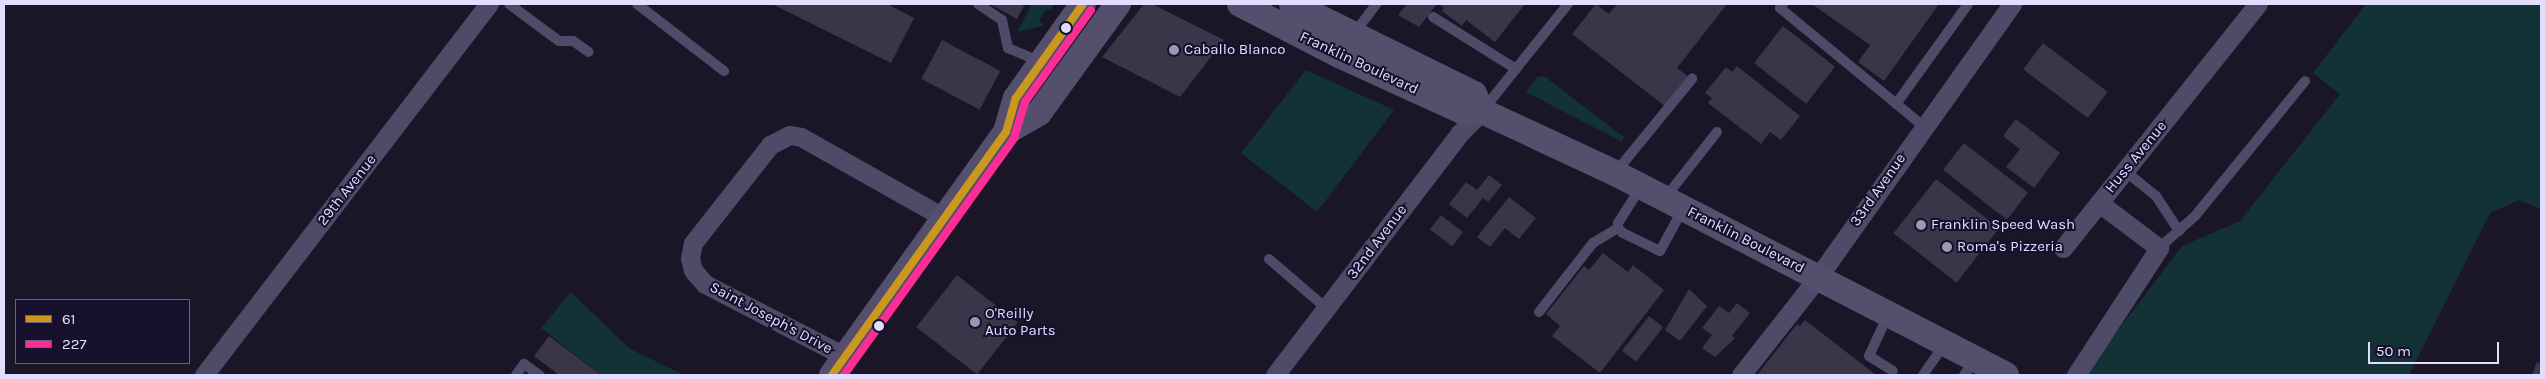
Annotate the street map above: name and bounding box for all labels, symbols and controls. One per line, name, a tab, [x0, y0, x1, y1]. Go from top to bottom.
unlabelled marker	[1061, 23, 1071, 33]
street label: Franklin Boulevard	[1297, 28, 1421, 98]
place label: Caballo Blanco	[1184, 41, 1286, 59]
marker: Caballo Blanco	[1168, 44, 1180, 56]
street label: Huss Avenue	[2101, 117, 2171, 197]
street label: 33rd Avenue	[1846, 150, 1910, 230]
street label: 29th Avenue	[314, 151, 380, 229]
street label: 32nd Avenue	[1343, 201, 1411, 283]
street label: Franklin Boulevard	[1684, 203, 1808, 277]
place label: Franklin Speed Wash	[1931, 216, 2075, 234]
marker: Franklin Speed Wash	[1915, 219, 1927, 231]
place label: Roma's Pizzeria	[1957, 238, 2063, 256]
marker: Roma's Pizzeria	[1941, 241, 1953, 253]
street label: Saint Joseph's Drive	[707, 278, 835, 358]
legend	[15, 299, 190, 364]
place label: O'Reilly Auto Parts	[985, 304, 1056, 339]
text: 61	[62, 310, 76, 328]
marker: O'Reilly Auto Parts	[969, 316, 981, 328]
unlabelled marker	[874, 321, 884, 331]
scale bar	[2370, 332, 2501, 364]
text: 227	[62, 335, 86, 353]
text: 50 m	[2376, 342, 2411, 360]

